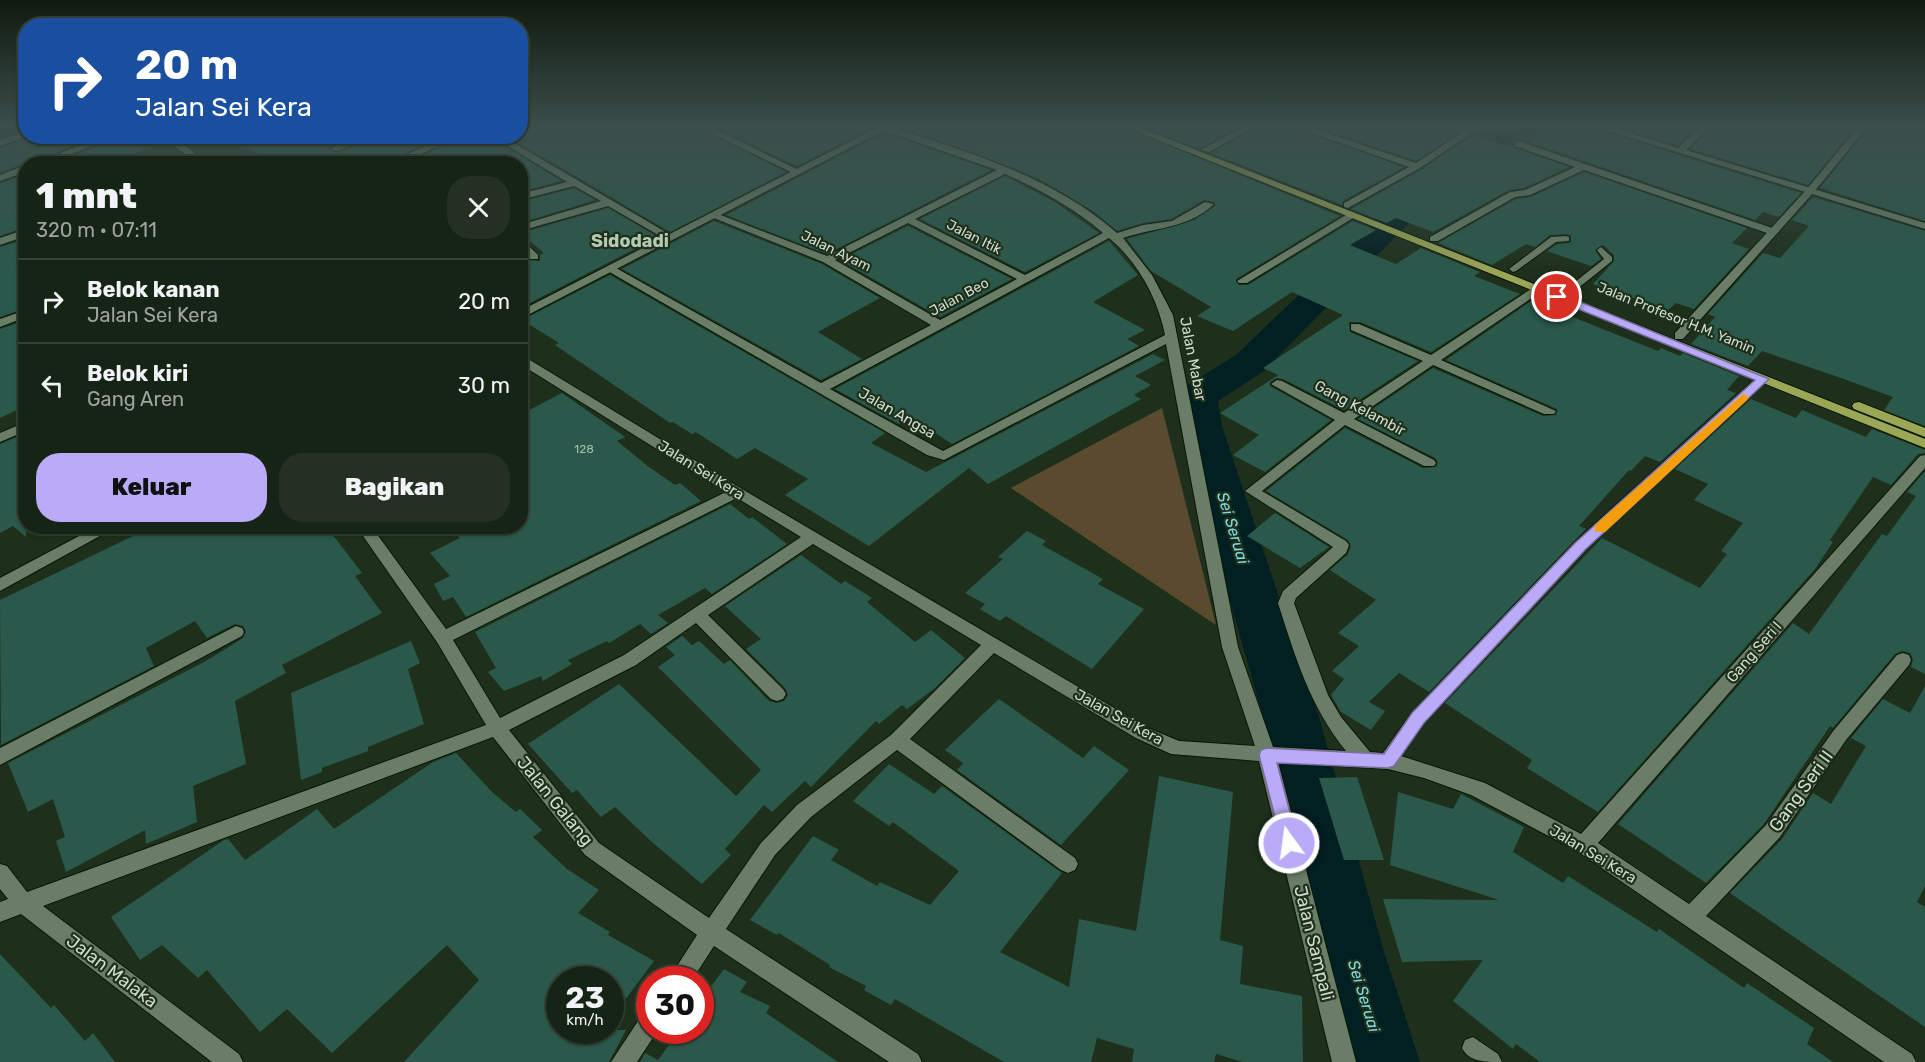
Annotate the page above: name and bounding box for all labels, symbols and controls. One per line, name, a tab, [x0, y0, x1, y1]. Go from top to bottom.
text: 20 m	[135, 40, 238, 90]
icon: right	[36, 42, 114, 120]
text: Jalan Sei Kera	[135, 91, 312, 123]
text: 1 mnt	[36, 174, 137, 217]
button: close	[447, 176, 510, 239]
street label: Jalan Itik	[944, 216, 1005, 258]
text: 320 m · 07:11	[36, 218, 157, 242]
street label: Jalan Ayam	[798, 227, 874, 275]
district label: Sidodadi	[591, 230, 669, 252]
pin	[1531, 271, 1582, 322]
street label: Jalan Beo	[926, 274, 992, 320]
text: Belok kanan	[87, 276, 220, 303]
street label: Jalan Profesor H.M. Yamin	[1594, 278, 1758, 358]
icon: arrive	[1540, 280, 1573, 313]
icon: right	[36, 285, 69, 318]
text: 20 m	[458, 288, 510, 315]
text: Jalan Sei Kera	[87, 303, 218, 327]
street label: Jalan Mabar	[1176, 315, 1210, 403]
text: Belok kiri	[87, 360, 188, 387]
icon: left	[36, 369, 69, 402]
text: 30 m	[458, 372, 510, 399]
street label: Gang Kelambir	[1311, 376, 1409, 440]
street label: Jalan Angsa	[855, 384, 939, 442]
text: Gang Aren	[87, 387, 184, 411]
street label: Jalan Sei Kera	[655, 436, 747, 504]
house number: 128	[574, 442, 594, 456]
button: Keluar	[36, 453, 267, 522]
button: Bagikan	[279, 453, 510, 522]
water label: Sei Seruai	[1213, 490, 1253, 568]
street label: Gang Seri I	[1723, 618, 1785, 686]
street label: Jalan Sei Kera	[1072, 685, 1166, 749]
street label: Gang Seri II	[1764, 746, 1838, 836]
street label: Jalan Galang	[512, 752, 598, 850]
position arrow	[1257, 811, 1321, 875]
street label: Jalan Sei Kera	[1546, 821, 1640, 887]
street label: Jalan Sampali	[1289, 883, 1339, 1003]
street label: Jalan Malaka	[62, 930, 162, 1012]
water label: Sei Seruai	[1344, 958, 1384, 1036]
speed limit sign: 30	[636, 966, 714, 1044]
text: 23	[565, 980, 605, 1016]
text: km/h	[566, 1011, 604, 1029]

